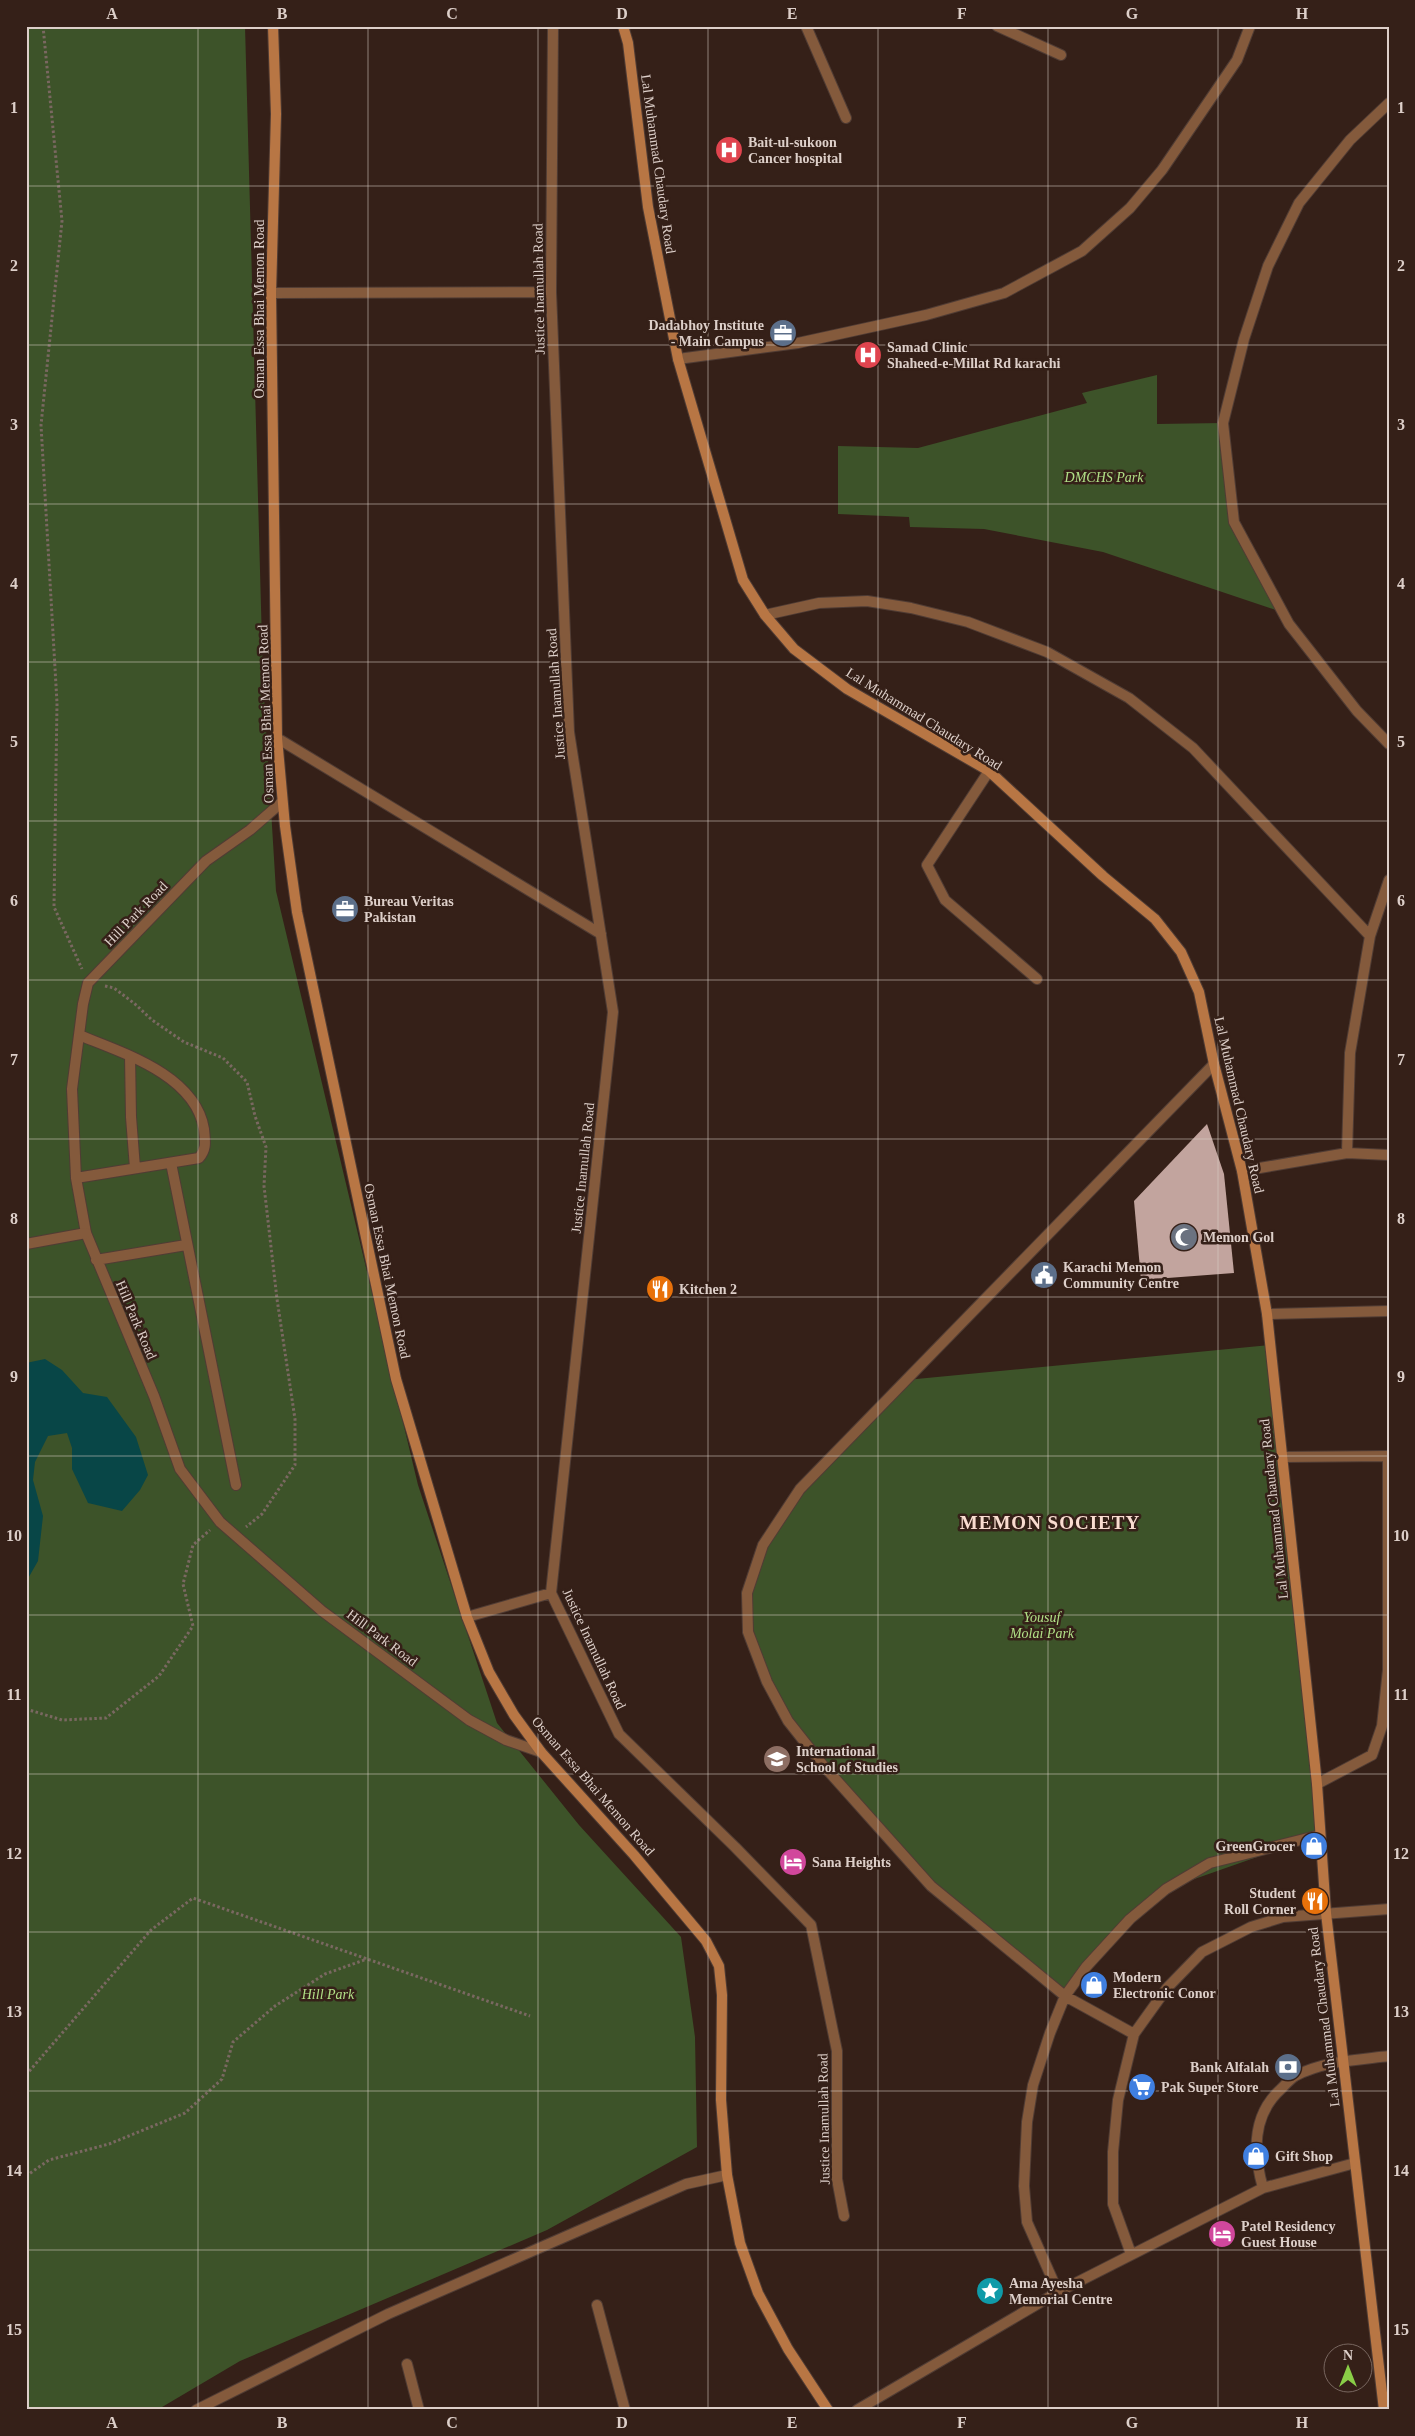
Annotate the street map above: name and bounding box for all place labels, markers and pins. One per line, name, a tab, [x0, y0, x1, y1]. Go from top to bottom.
hospital icon: Bait-ul-sukoon Cancer hospital	[714, 135, 744, 165]
place label: Bait-ul-sukoon Cancer hospital	[748, 135, 842, 166]
place label: Dadabhoy Institute - Main Campus	[648, 318, 765, 349]
office icon: Dadabhoy Institute - Main Campus	[768, 318, 798, 348]
hospital icon: Samad Clinic Shaheed-e-Millat Rd karachi	[853, 340, 883, 370]
place label: Samad Clinic Shaheed-e-Millat Rd karachi	[887, 340, 1061, 371]
office icon: Bureau Veritas Pakistan	[330, 894, 360, 924]
place label: Bureau Veritas Pakistan	[364, 894, 454, 925]
mosque icon: Memon Gol	[1169, 1222, 1199, 1252]
place label: Memon Gol	[1203, 1230, 1274, 1245]
public building icon: Karachi Memon Community Centre	[1029, 1260, 1059, 1290]
place label: Karachi Memon Community Centre	[1063, 1260, 1179, 1291]
restaurant icon: Kitchen 2	[645, 1274, 675, 1304]
place label: Kitchen 2	[679, 1282, 737, 1297]
school or university icon: International School of Studies	[762, 1744, 792, 1774]
place label: International School of Studies	[796, 1744, 898, 1775]
shop icon: GreenGrocer	[1299, 1831, 1329, 1861]
place label: GreenGrocer	[1215, 1839, 1295, 1854]
hotel icon: Sana Heights	[778, 1847, 808, 1877]
place label: Sana Heights	[812, 1855, 892, 1870]
place label: Student Roll Corner	[1224, 1886, 1296, 1917]
restaurant icon: Student Roll Corner	[1300, 1886, 1330, 1916]
shop icon: Modern Electronic Conor	[1079, 1970, 1109, 2000]
place label: Modern Electronic Conor	[1113, 1970, 1216, 2001]
bank icon: Bank Alfalah	[1273, 2052, 1303, 2082]
place label: Bank Alfalah	[1190, 2060, 1269, 2075]
supermarket icon: Pak Super Store	[1127, 2072, 1157, 2102]
place label: Pak Super Store	[1161, 2080, 1259, 2095]
shop icon: Gift Shop	[1241, 2141, 1271, 2171]
place label: Gift Shop	[1275, 2149, 1333, 2164]
hotel icon: Patel Residency Guest House	[1207, 2219, 1237, 2249]
place label: Patel Residency Guest House	[1241, 2219, 1335, 2250]
place icon: Ama Ayesha Memorial Centre	[975, 2276, 1005, 2306]
place label: Ama Ayesha Memorial Centre	[1009, 2276, 1113, 2307]

